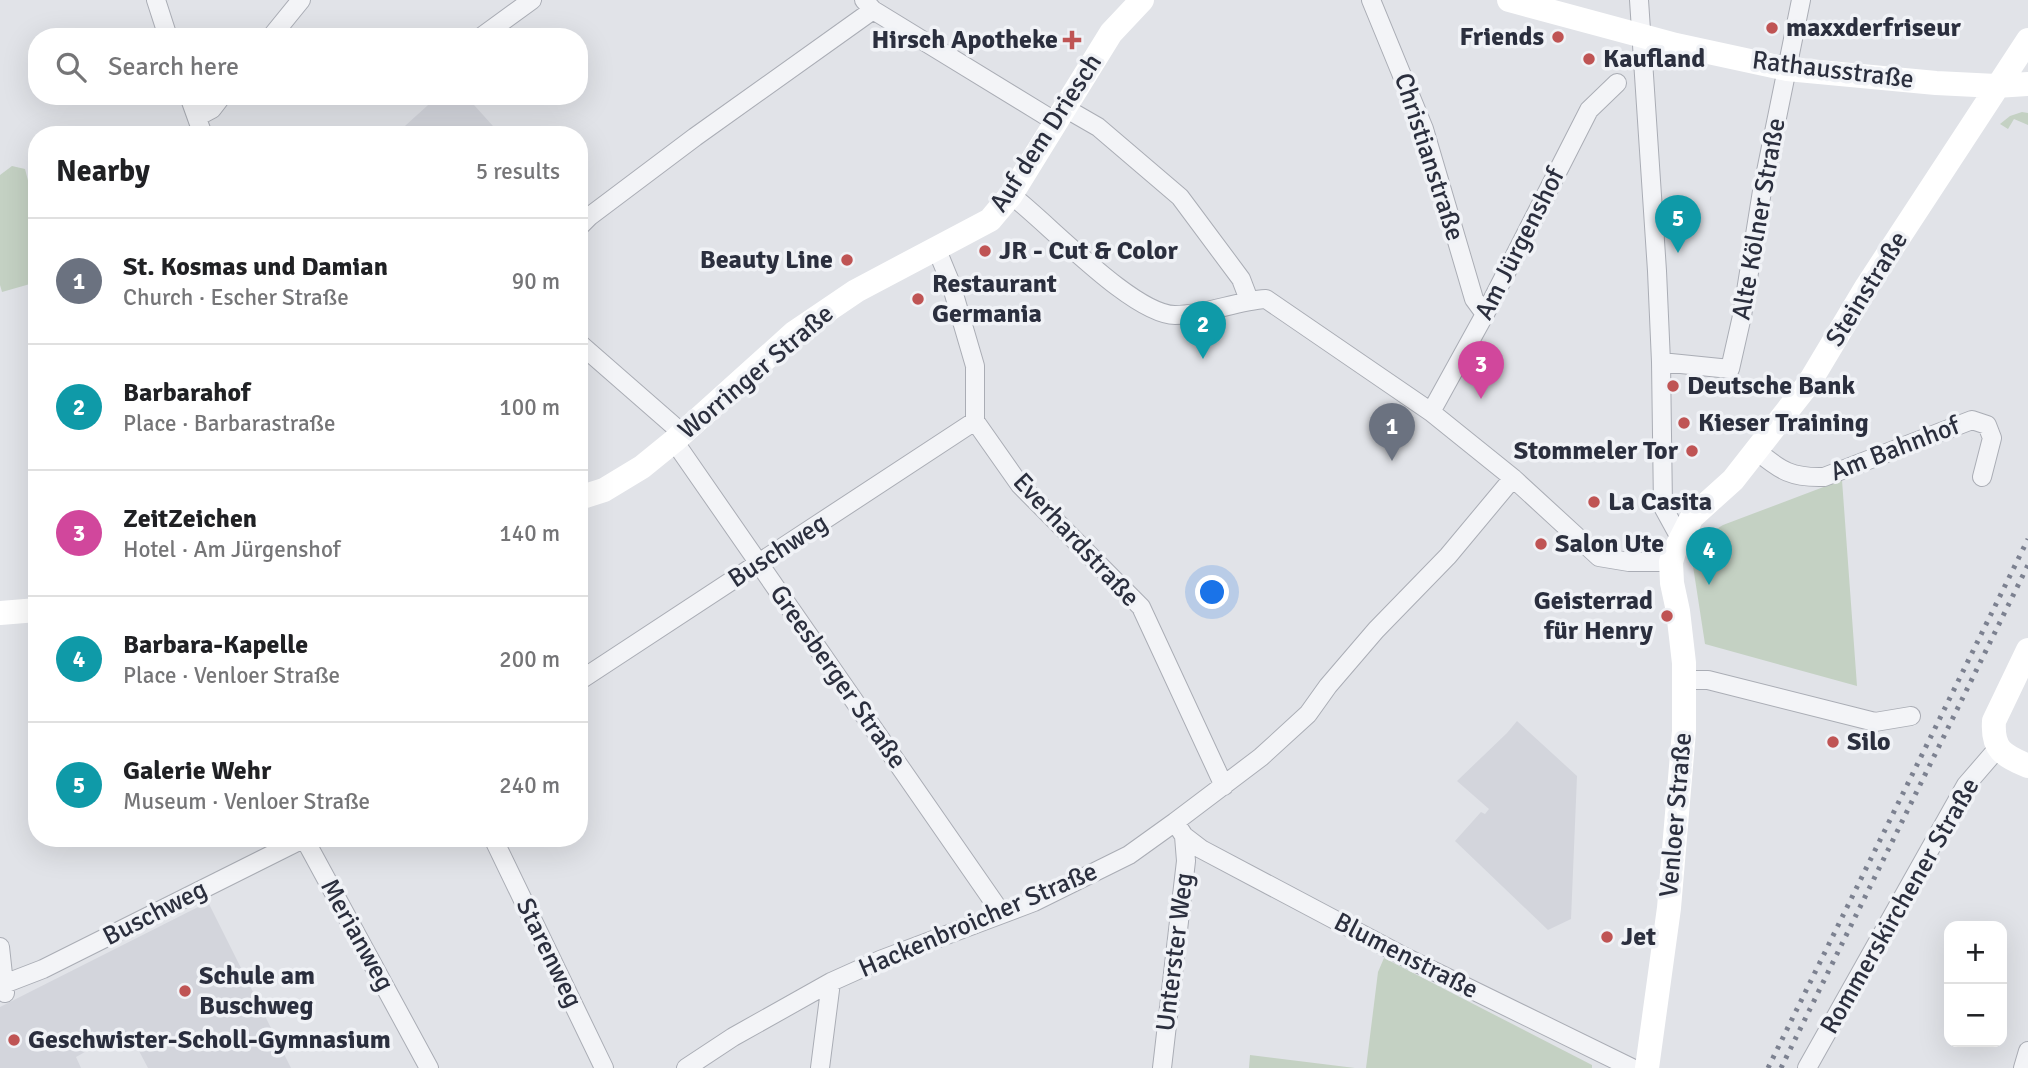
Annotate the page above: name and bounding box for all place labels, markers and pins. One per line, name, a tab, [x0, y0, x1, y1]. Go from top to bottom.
place label: maxxderfriseur	[1786, 12, 1962, 44]
marker: maxxderfriseur	[1764, 20, 1780, 36]
place label: Friends	[1459, 21, 1544, 53]
place label: Hirsch Apotheke	[871, 24, 1058, 56]
marker: Friends	[1550, 29, 1566, 45]
marker: Hirsch Apotheke	[1064, 32, 1080, 48]
place label: Kaufland	[1603, 43, 1705, 75]
marker: Kaufland	[1581, 51, 1597, 67]
pin: 5	[1655, 195, 1701, 253]
place label: JR - Cut & Color	[999, 235, 1178, 267]
marker: JR - Cut & Color	[977, 243, 993, 259]
place label: Beauty Line	[700, 244, 833, 276]
marker: Beauty Line	[839, 252, 855, 268]
place label: Restaurant Germania	[932, 268, 1057, 330]
marker: Restaurant Germania	[910, 291, 926, 307]
pin: 2	[1180, 301, 1226, 359]
pin: 3	[1458, 341, 1504, 399]
place label: Deutsche Bank	[1687, 370, 1855, 402]
marker: Deutsche Bank	[1665, 378, 1681, 394]
pin: 1	[1369, 403, 1415, 461]
place label: Kieser Training	[1698, 407, 1869, 439]
marker: Kieser Training	[1676, 415, 1692, 431]
place label: Stommeler Tor	[1514, 435, 1679, 467]
marker: Stommeler Tor	[1684, 443, 1700, 459]
place label: La Casita	[1608, 486, 1712, 518]
marker: La Casita	[1586, 494, 1602, 510]
pin: 4	[1686, 527, 1732, 585]
place label: Salon Ute	[1555, 528, 1664, 560]
marker: Salon Ute	[1533, 536, 1549, 552]
place label: Geisterrad für Henry	[1534, 585, 1653, 647]
marker: Geisterrad für Henry	[1659, 608, 1675, 624]
place label: Silo	[1847, 726, 1891, 758]
marker: Silo	[1825, 734, 1841, 750]
place label: Jet	[1621, 921, 1656, 953]
marker: Jet	[1599, 929, 1615, 945]
place label: Schule am Buschweg	[199, 960, 315, 1022]
marker: Schule am Buschweg	[177, 983, 193, 999]
place label: Geschwister-Scholl-Gymnasium	[28, 1024, 391, 1056]
marker: Geschwister-Scholl-Gymnasium	[6, 1032, 22, 1048]

